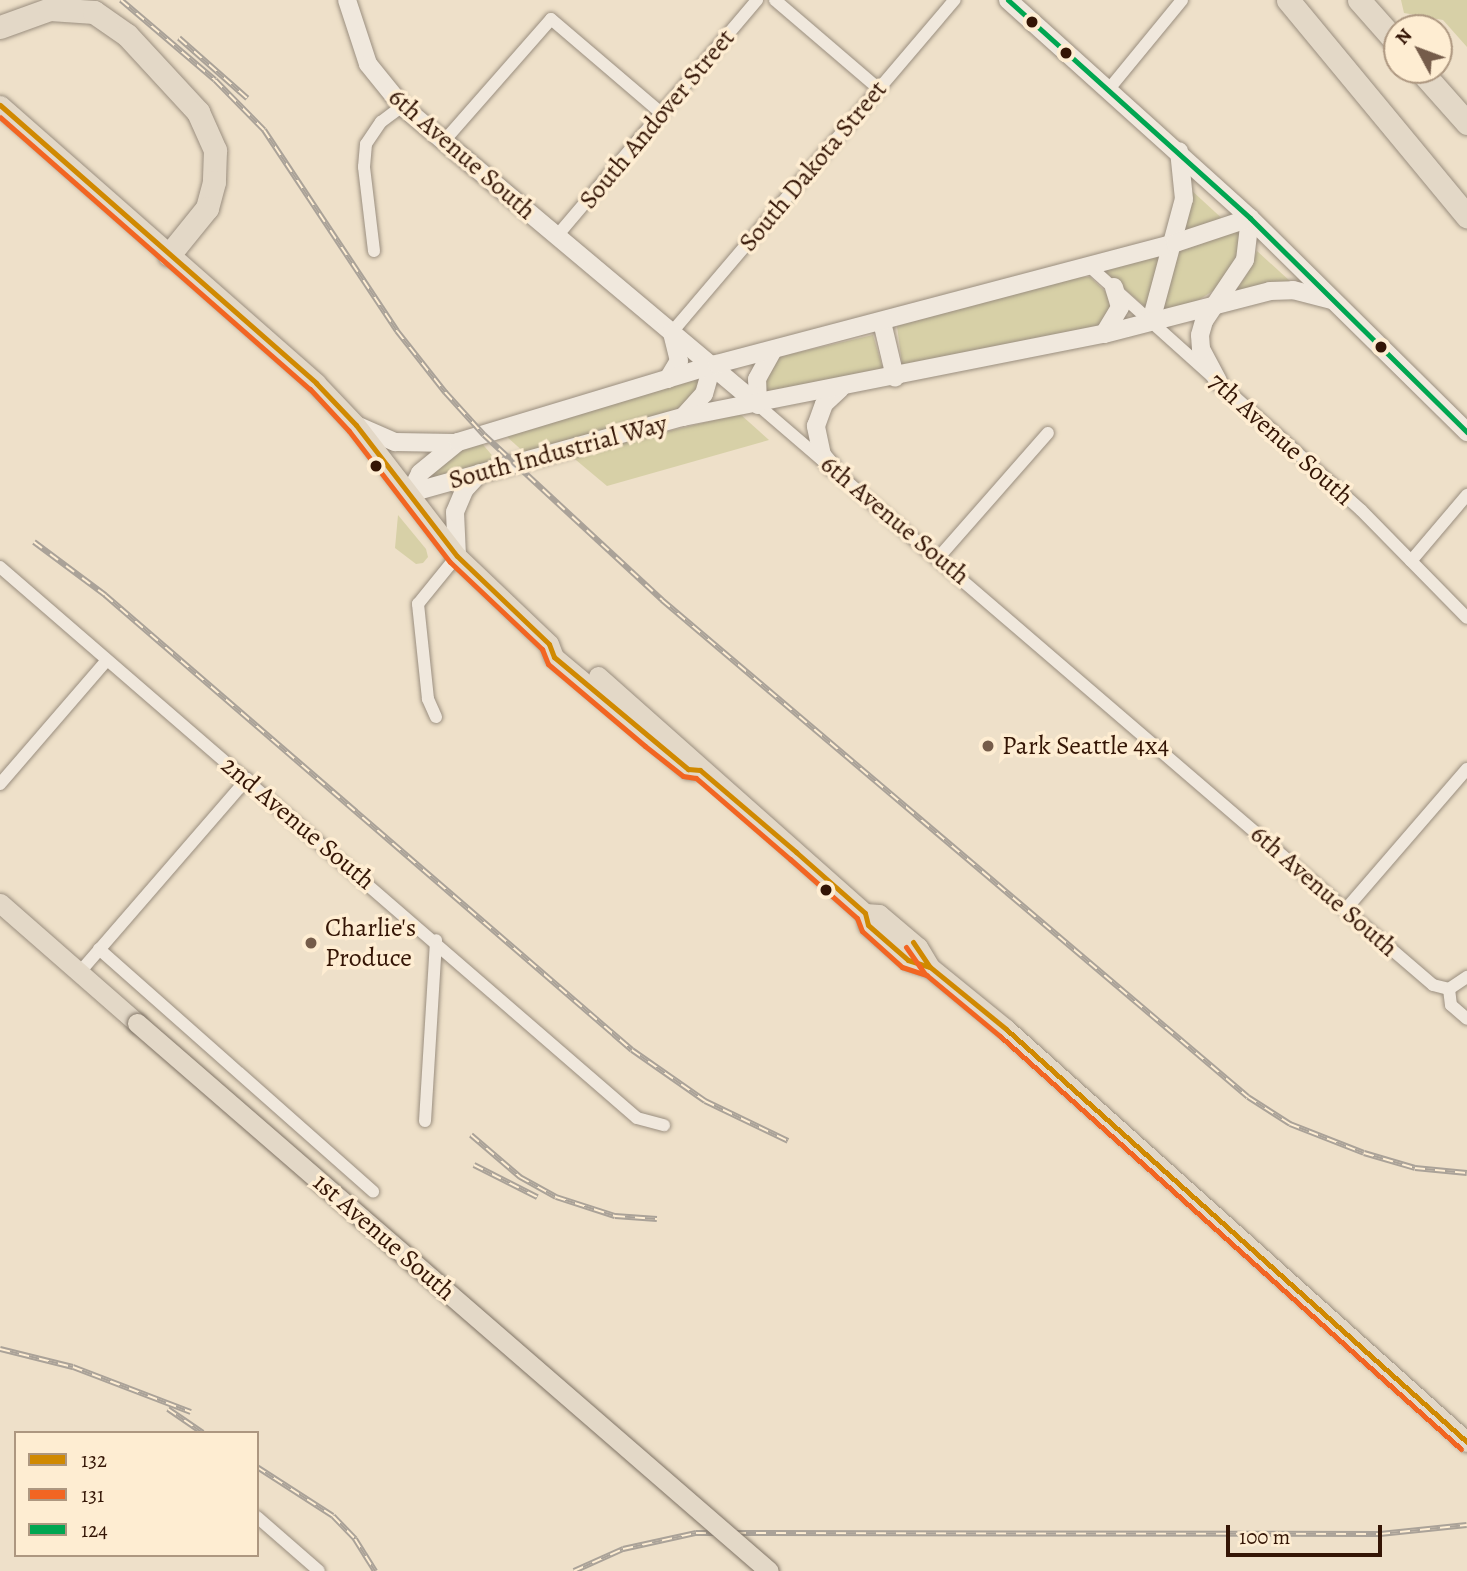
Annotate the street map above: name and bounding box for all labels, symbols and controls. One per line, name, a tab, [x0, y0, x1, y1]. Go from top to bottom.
north arrow	[1383, 14, 1453, 84]
unlabelled marker	[1025, 15, 1039, 29]
street label: South Andover Street	[573, 23, 741, 215]
text: N	[1389, 23, 1418, 50]
unlabelled marker	[1059, 46, 1073, 60]
street label: South Dakota Street	[732, 74, 894, 258]
street label: 6th Avenue South	[382, 82, 542, 226]
unlabelled marker	[1374, 340, 1388, 354]
street label: 7th Avenue South	[1202, 366, 1360, 512]
street label: South Industrial Way	[445, 408, 671, 496]
street label: 6th Avenue South	[814, 449, 976, 591]
unlabelled marker	[369, 459, 383, 473]
place label: Park Seattle 4x4	[1002, 730, 1169, 762]
marker: Park Seattle 4x4	[980, 738, 996, 754]
street label: 2nd Avenue South	[215, 750, 381, 896]
street label: 6th Avenue South	[1244, 819, 1404, 963]
unlabelled marker	[819, 883, 833, 897]
place label: Charlie's Produce	[325, 912, 416, 974]
marker: Charlie's Produce	[303, 935, 319, 951]
street label: 1st Avenue South	[306, 1167, 462, 1307]
legend	[14, 1431, 259, 1557]
text: 132	[81, 1446, 107, 1474]
text: 131	[81, 1481, 104, 1509]
scale bar	[1229, 1512, 1385, 1556]
text: 124	[81, 1516, 108, 1544]
text: 100 m	[1239, 1523, 1290, 1551]

